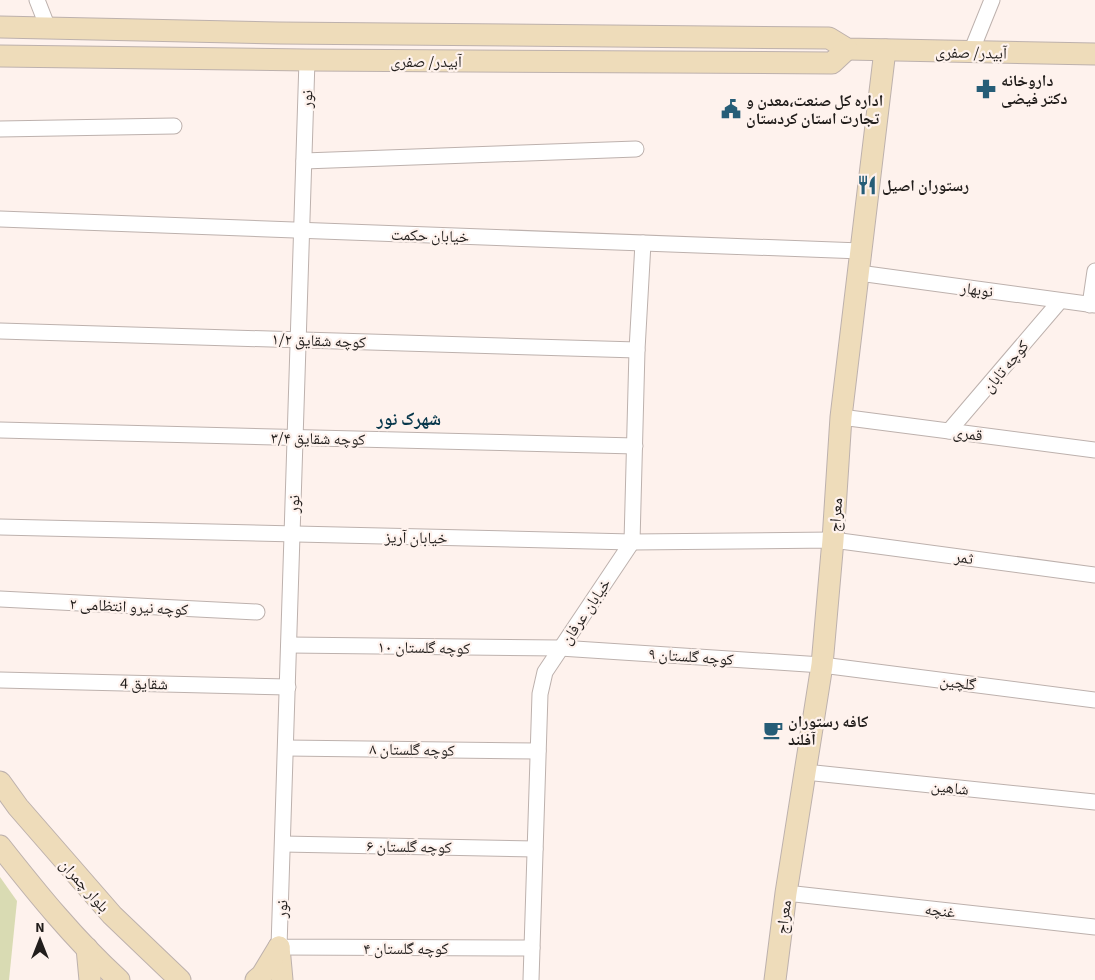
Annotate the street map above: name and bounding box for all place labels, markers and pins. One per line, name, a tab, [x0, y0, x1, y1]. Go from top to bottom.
place label: داروخانه دکتر فیضی	[1001, 70, 1068, 110]
pharmacy icon: داروخانه دکتر فیضی	[975, 78, 997, 100]
place label: اداره کل صنعت،معدن و تجارت استان کردستان	[746, 90, 883, 130]
public building icon: اداره کل صنعت،معدن و تجارت استان کردستان	[720, 98, 742, 120]
restaurant icon: رستوران اصیل	[856, 174, 878, 196]
place label: رستوران اصیل	[882, 175, 969, 197]
place label: کافه رستوران آفلند	[788, 711, 868, 751]
cafe icon: کافه رستوران آفلند	[762, 719, 784, 741]

